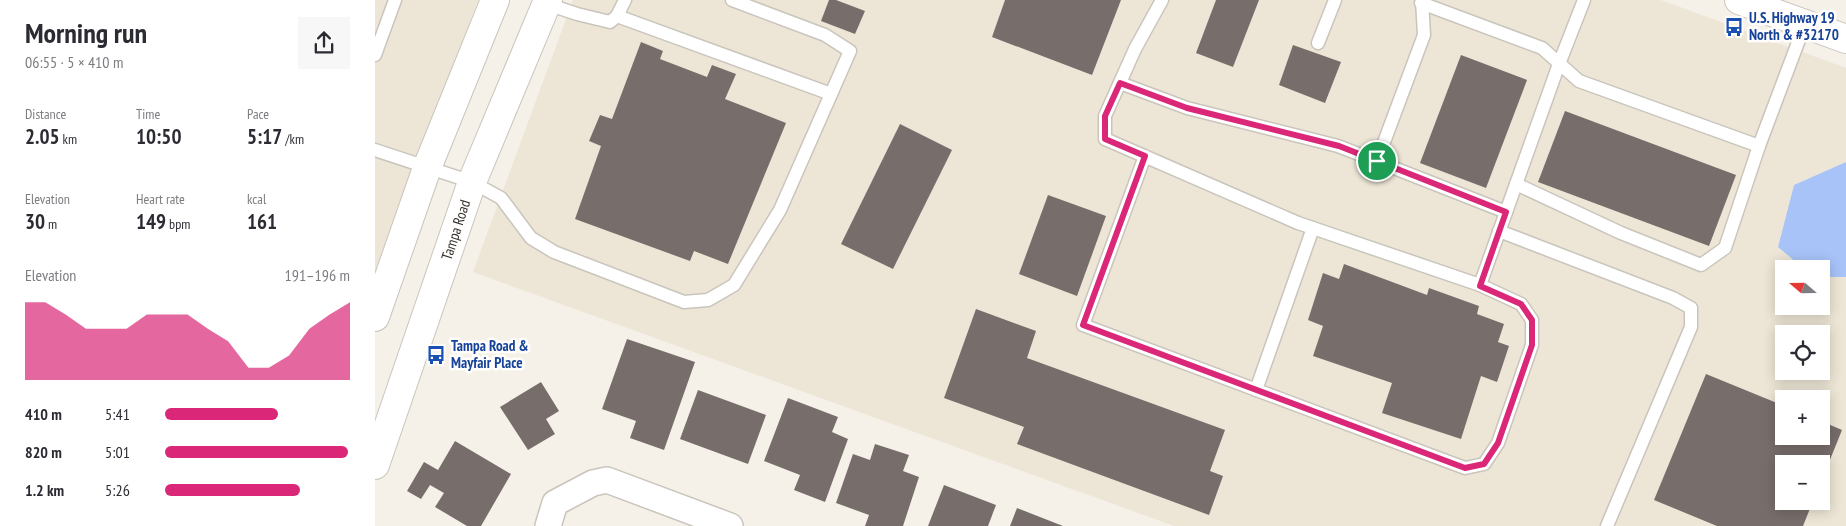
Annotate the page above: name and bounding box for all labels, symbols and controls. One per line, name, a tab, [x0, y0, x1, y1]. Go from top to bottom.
place label: U.S. Highway 19 North & #32170	[1749, 8, 1839, 44]
text: Morning run	[25, 14, 147, 51]
bus stop icon: U.S. Highway 19 North & #32170	[1723, 16, 1745, 38]
button: share	[298, 17, 350, 69]
text: 06:55 · 5 × 410 m	[25, 52, 123, 72]
text: Distance	[25, 105, 66, 123]
text: Time	[136, 105, 160, 123]
text: Pace	[247, 105, 269, 123]
text: 2.05	[25, 123, 60, 150]
text: 10:50	[136, 123, 181, 150]
text: 5:17	[247, 123, 282, 150]
text: km	[60, 130, 77, 148]
text: /km	[282, 130, 304, 148]
pin	[1356, 140, 1398, 182]
icon: arrive	[1363, 147, 1391, 175]
text: Elevation	[25, 190, 70, 208]
text: Heart rate	[136, 190, 185, 208]
text: kcal	[247, 190, 266, 208]
street label: Tampa Road	[437, 197, 474, 263]
text: 30	[25, 208, 45, 235]
text: 149	[136, 208, 166, 235]
text: 161	[247, 208, 277, 235]
text: m	[45, 215, 57, 233]
text: bpm	[166, 215, 190, 233]
north arrow	[1775, 260, 1830, 315]
map controls	[1775, 260, 1830, 510]
text: Elevation	[25, 265, 76, 285]
text: 191–196 m	[285, 265, 350, 285]
button: locate	[1775, 325, 1830, 380]
place label: Tampa Road & Mayfair Place	[451, 336, 529, 372]
bus stop icon: Tampa Road & Mayfair Place	[425, 344, 447, 366]
button: +	[1775, 390, 1830, 445]
text: 410 m	[25, 404, 62, 424]
text: 5:41	[105, 404, 130, 424]
text: 820 m	[25, 442, 62, 462]
text: 5:01	[105, 442, 130, 462]
button: −	[1775, 455, 1830, 510]
text: 1.2 km	[25, 480, 64, 500]
text: 5:26	[105, 480, 130, 500]

